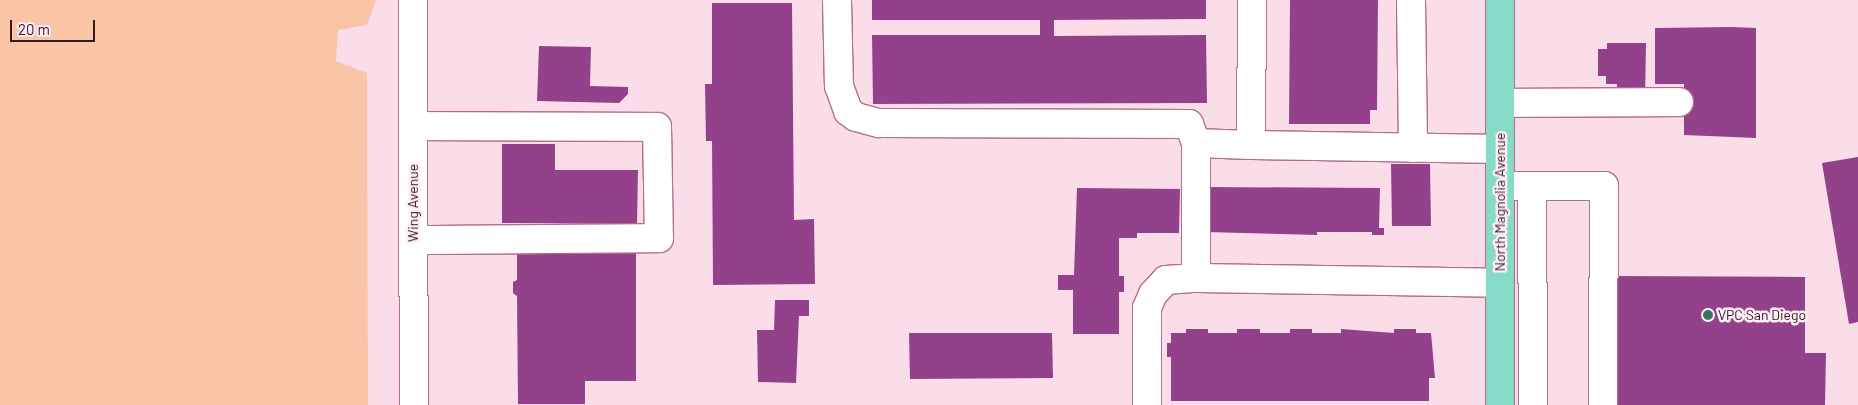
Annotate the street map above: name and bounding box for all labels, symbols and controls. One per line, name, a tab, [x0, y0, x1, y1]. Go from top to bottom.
scale bar	[12, 10, 98, 42]
text: 20 m	[18, 20, 50, 38]
street label: North Magnolia Avenue	[1492, 133, 1508, 271]
street label: Wing Avenue	[405, 164, 421, 242]
place label: VPC San Diego	[1718, 307, 1806, 323]
marker: VPC San Diego	[1702, 309, 1714, 321]

